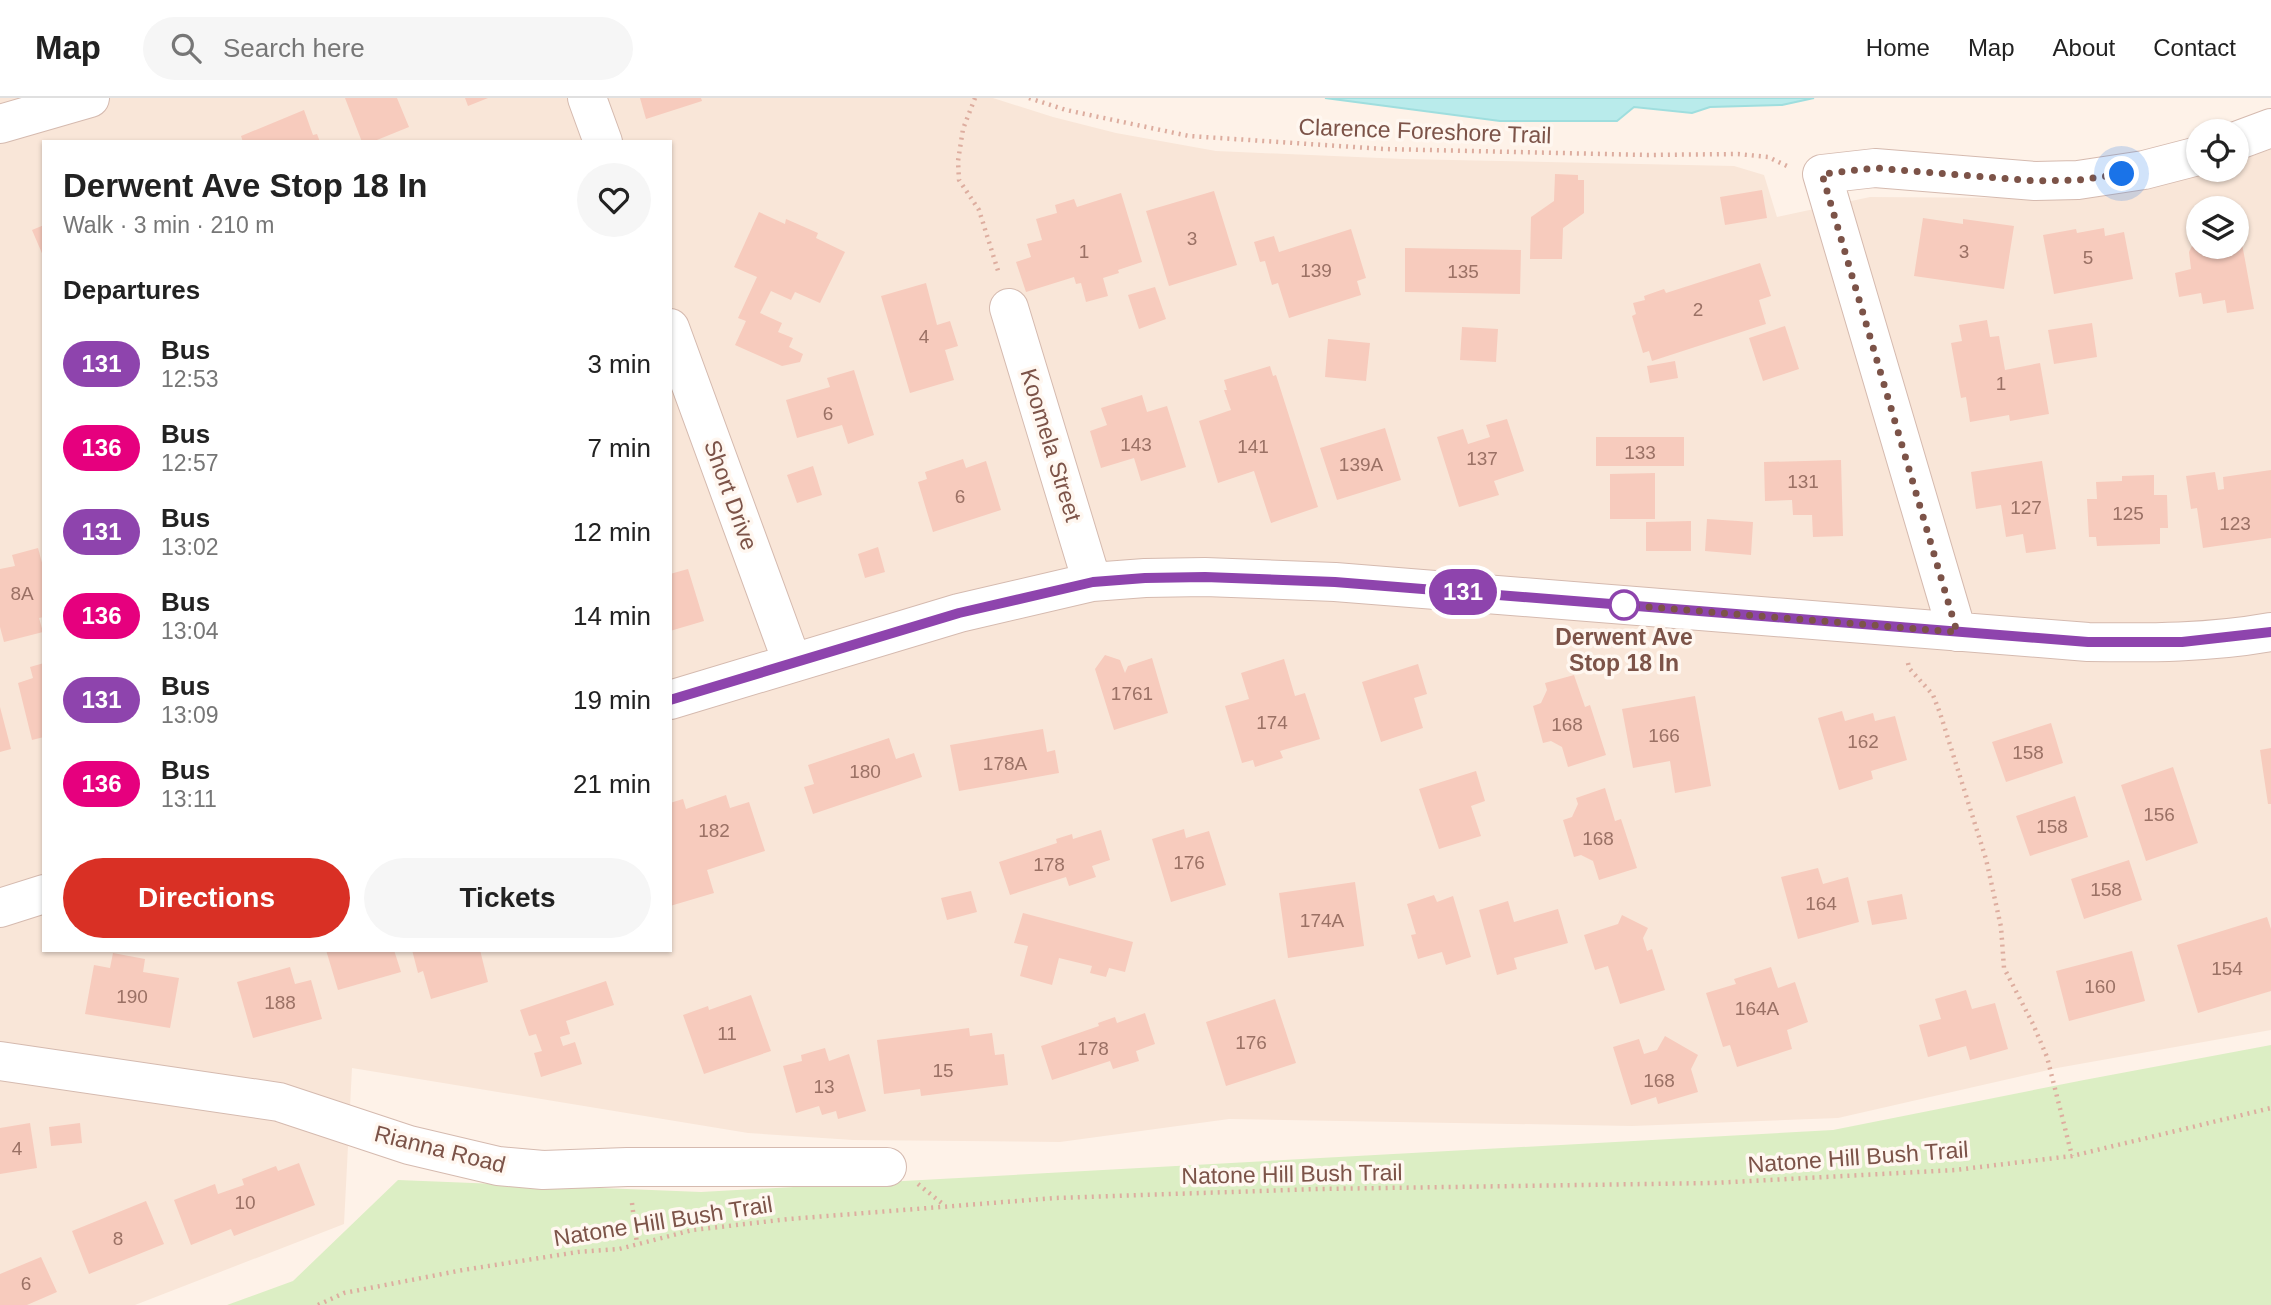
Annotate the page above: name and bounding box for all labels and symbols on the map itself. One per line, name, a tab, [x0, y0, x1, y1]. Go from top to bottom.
street label: Clarence Foreshore Trail	[1298, 114, 1552, 148]
your location	[2104, 156, 2139, 191]
house number: 3	[1187, 228, 1197, 249]
house number: 1	[1079, 241, 1089, 262]
house number: 3	[1959, 241, 1969, 262]
house number: 5	[2083, 247, 2093, 268]
house number: 139	[1300, 260, 1332, 281]
house number: 135	[1447, 261, 1479, 282]
house number: 2	[1693, 299, 1703, 320]
house number: 4	[919, 326, 930, 347]
street label: Koomela Street	[1015, 365, 1087, 525]
house number: 1	[1996, 373, 2006, 394]
house number: 6	[823, 403, 833, 424]
house number: 143	[1120, 434, 1152, 455]
street label: Short Drive	[699, 436, 763, 554]
house number: 141	[1237, 436, 1269, 457]
house number: 133	[1624, 442, 1656, 463]
house number: 137	[1466, 448, 1498, 469]
house number: 139A	[1339, 454, 1384, 475]
house number: 131	[1787, 471, 1819, 492]
house number: 6	[955, 486, 965, 507]
house number: 127	[2010, 497, 2042, 518]
house number: 125	[2112, 503, 2144, 524]
house number: 123	[2219, 513, 2251, 534]
line badge: 131	[1423, 569, 1503, 615]
house number: 8A	[10, 583, 34, 604]
marker: Derwent Ave Stop 18 In	[1609, 590, 1639, 620]
place label: Derwent Ave Stop 18 In	[1555, 624, 1693, 676]
house number: 1761	[1111, 683, 1153, 704]
house number: 174	[1256, 712, 1288, 733]
house number: 168	[1551, 714, 1583, 735]
house number: 166	[1648, 725, 1680, 746]
house number: 162	[1847, 731, 1879, 752]
house number: 158	[2012, 742, 2044, 763]
house number: 178A	[983, 753, 1028, 774]
house number: 180	[849, 761, 881, 782]
house number: 156	[2143, 804, 2175, 825]
house number: 158	[2036, 816, 2068, 837]
house number: 182	[698, 820, 730, 841]
house number: 168	[1582, 828, 1614, 849]
house number: 176	[1173, 852, 1205, 873]
house number: 178	[1033, 854, 1065, 875]
house number: 158	[2090, 879, 2122, 900]
house number: 164	[1805, 893, 1837, 914]
house number: 174A	[1300, 910, 1345, 931]
house number: 154	[2211, 958, 2243, 979]
house number: 160	[2084, 976, 2116, 997]
house number: 190	[116, 986, 148, 1007]
house number: 188	[264, 992, 296, 1013]
house number: 164A	[1735, 998, 1780, 1019]
house number: 11	[717, 1023, 737, 1044]
house number: 176	[1235, 1032, 1267, 1053]
house number: 178	[1077, 1038, 1109, 1059]
house number: 15	[932, 1060, 954, 1081]
house number: 168	[1643, 1070, 1675, 1091]
house number: 13	[813, 1076, 835, 1097]
street label: Rianna Road	[372, 1120, 508, 1178]
street label: Natone Hill Bush Trail	[1747, 1136, 1969, 1178]
house number: 4	[12, 1138, 23, 1159]
street label: Natone Hill Bush Trail	[1181, 1159, 1403, 1189]
street label: Natone Hill Bush Trail	[552, 1191, 774, 1251]
house number: 10	[234, 1192, 256, 1213]
house number: 8	[113, 1228, 123, 1249]
house number: 6	[21, 1273, 31, 1294]

